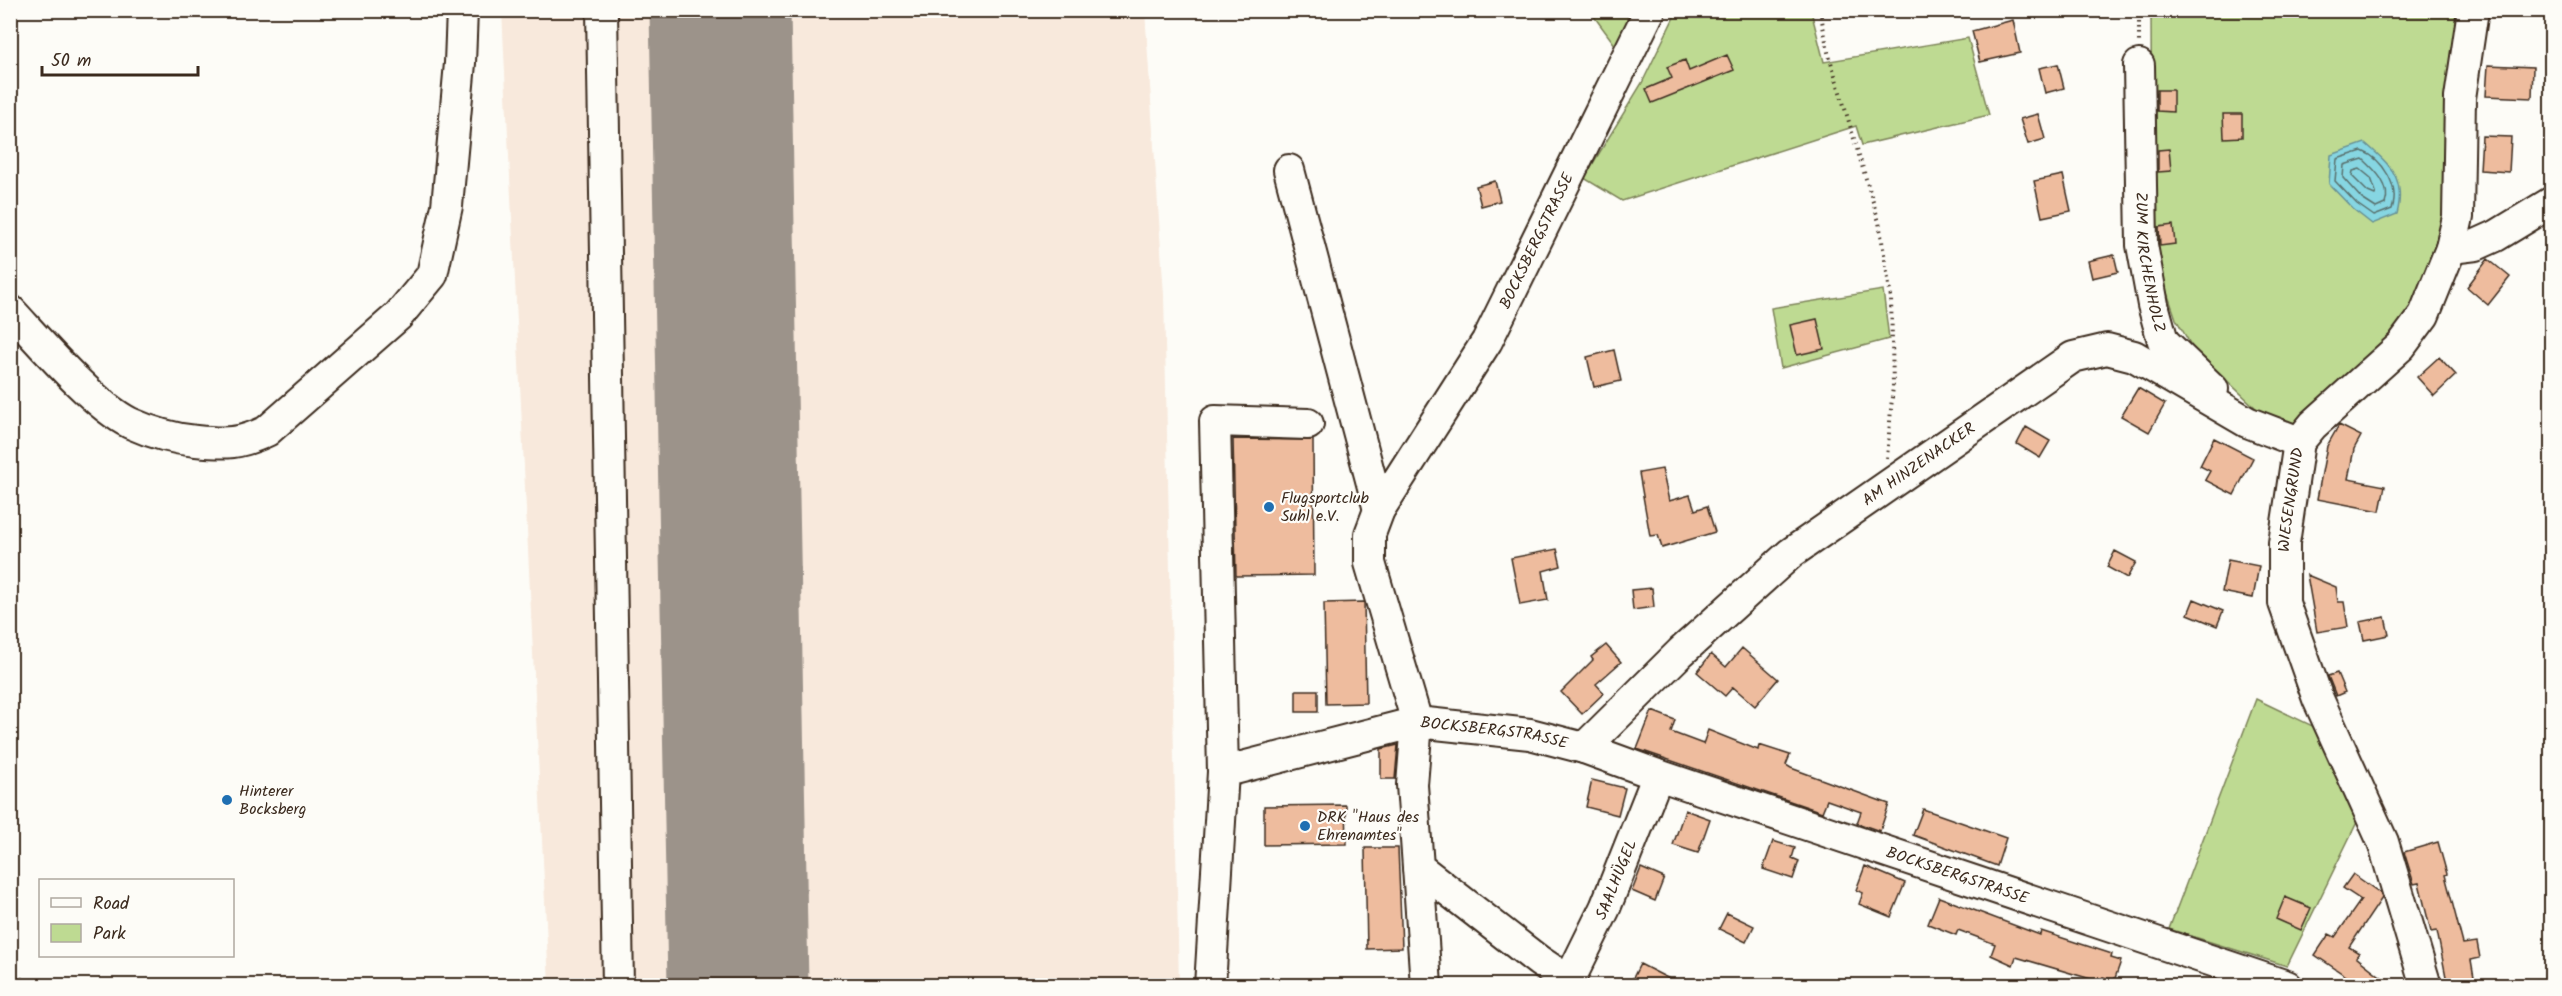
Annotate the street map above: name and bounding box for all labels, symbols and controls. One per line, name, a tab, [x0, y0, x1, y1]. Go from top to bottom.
scale bar	[42, 39, 198, 77]
text: 50 m	[51, 47, 91, 76]
street label: BOCKSBERGSTRASSE	[1493, 168, 1581, 313]
street label: ZUM KIRCHENHOLZ	[2129, 192, 2173, 335]
street label: AM HINZENACKER	[1857, 416, 1980, 512]
street label: WIESENGRUND	[2272, 446, 2311, 552]
place label: Flugsportclub Suhl e.V.	[1281, 486, 1370, 529]
marker: Flugsportclub Suhl e.V.	[1262, 500, 1276, 514]
street label: BOCKSBERGSTRASSE	[1419, 710, 1571, 756]
place label: Hinterer Bocksberg	[239, 779, 306, 822]
marker: Hinterer Bocksberg	[220, 793, 234, 807]
place label: DRK "Haus des Ehrenamtes"	[1317, 805, 1419, 848]
marker: DRK "Haus des Ehrenamtes"	[1298, 819, 1312, 833]
street label: SAALHÜGEL	[1589, 836, 1644, 924]
street label: BOCKSBERGSTRASSE	[1883, 840, 2033, 911]
legend	[39, 879, 234, 957]
text: Road	[93, 890, 130, 919]
text: Park	[93, 920, 126, 949]

